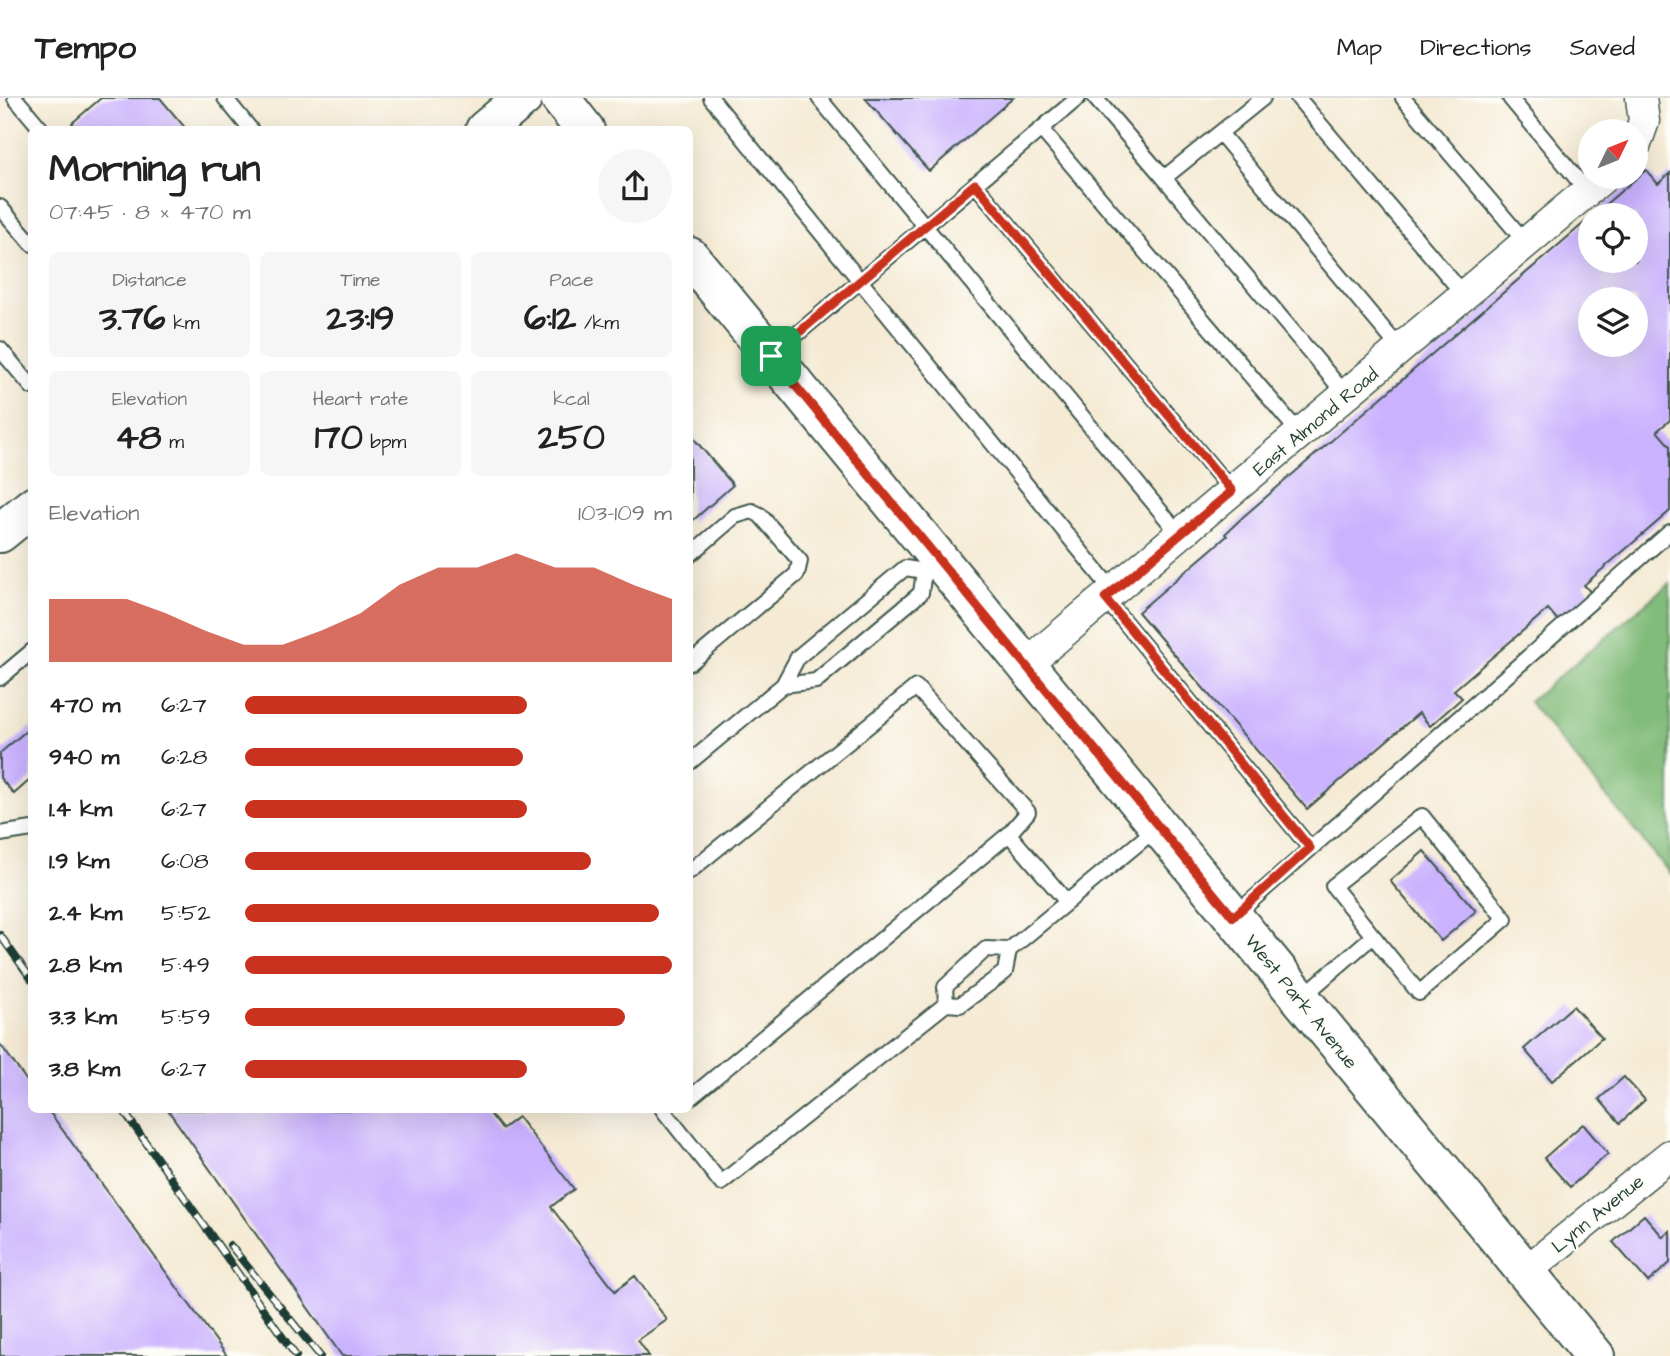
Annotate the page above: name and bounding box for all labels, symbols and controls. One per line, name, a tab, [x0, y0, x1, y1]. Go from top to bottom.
text: Tempo	[35, 25, 136, 71]
text: Map	[1337, 31, 1382, 65]
text: Directions	[1420, 31, 1532, 65]
text: Saved	[1570, 31, 1635, 65]
north arrow	[1578, 119, 1648, 189]
map controls	[1578, 119, 1648, 357]
text: Morning run	[49, 144, 261, 196]
button: share	[598, 149, 672, 223]
text: 07:45 · 8 × 470 m	[49, 196, 251, 228]
button: locate	[1578, 203, 1648, 273]
text: Distance	[113, 267, 186, 294]
text: Time	[341, 267, 380, 294]
text: Pace	[549, 267, 594, 294]
button: layers	[1578, 287, 1648, 357]
text: 3.76	[99, 294, 166, 343]
text: 23:19	[326, 294, 395, 343]
text: 6:12	[524, 294, 576, 343]
text: km	[166, 310, 200, 337]
text: /km	[576, 310, 619, 337]
pin	[741, 326, 801, 386]
icon: arrive	[752, 337, 790, 375]
street label: East Almond Road	[1247, 361, 1385, 483]
text: Elevation	[112, 386, 187, 413]
text: Heart rate	[313, 386, 408, 413]
text: kcal	[553, 386, 590, 413]
text: 48	[115, 413, 162, 462]
text: 170	[315, 413, 363, 462]
text: 250	[538, 413, 605, 462]
text: m	[162, 429, 184, 456]
text: bpm	[363, 429, 406, 456]
text: Elevation	[49, 497, 140, 529]
text: 103–109 m	[578, 497, 672, 529]
text: 470 m	[49, 689, 120, 721]
text: 6:27	[161, 689, 207, 721]
text: 940 m	[49, 741, 119, 773]
text: 6:28	[161, 741, 207, 773]
text: 1.4 km	[49, 793, 112, 825]
text: 6:27	[161, 793, 207, 825]
text: 1.9 km	[49, 845, 110, 877]
text: 6:08	[161, 845, 209, 877]
text: 2.4 km	[49, 897, 122, 929]
text: 5:52	[161, 897, 211, 929]
street label: West Park Avenue	[1238, 929, 1364, 1075]
text: 2.8 km	[49, 949, 122, 981]
text: 5:49	[161, 949, 210, 981]
text: 3.3 km	[49, 1001, 117, 1033]
text: 5:59	[161, 1001, 211, 1033]
text: 3.8 km	[49, 1053, 120, 1085]
text: 6:27	[161, 1053, 207, 1085]
street label: Lynn Avenue	[1546, 1168, 1651, 1261]

